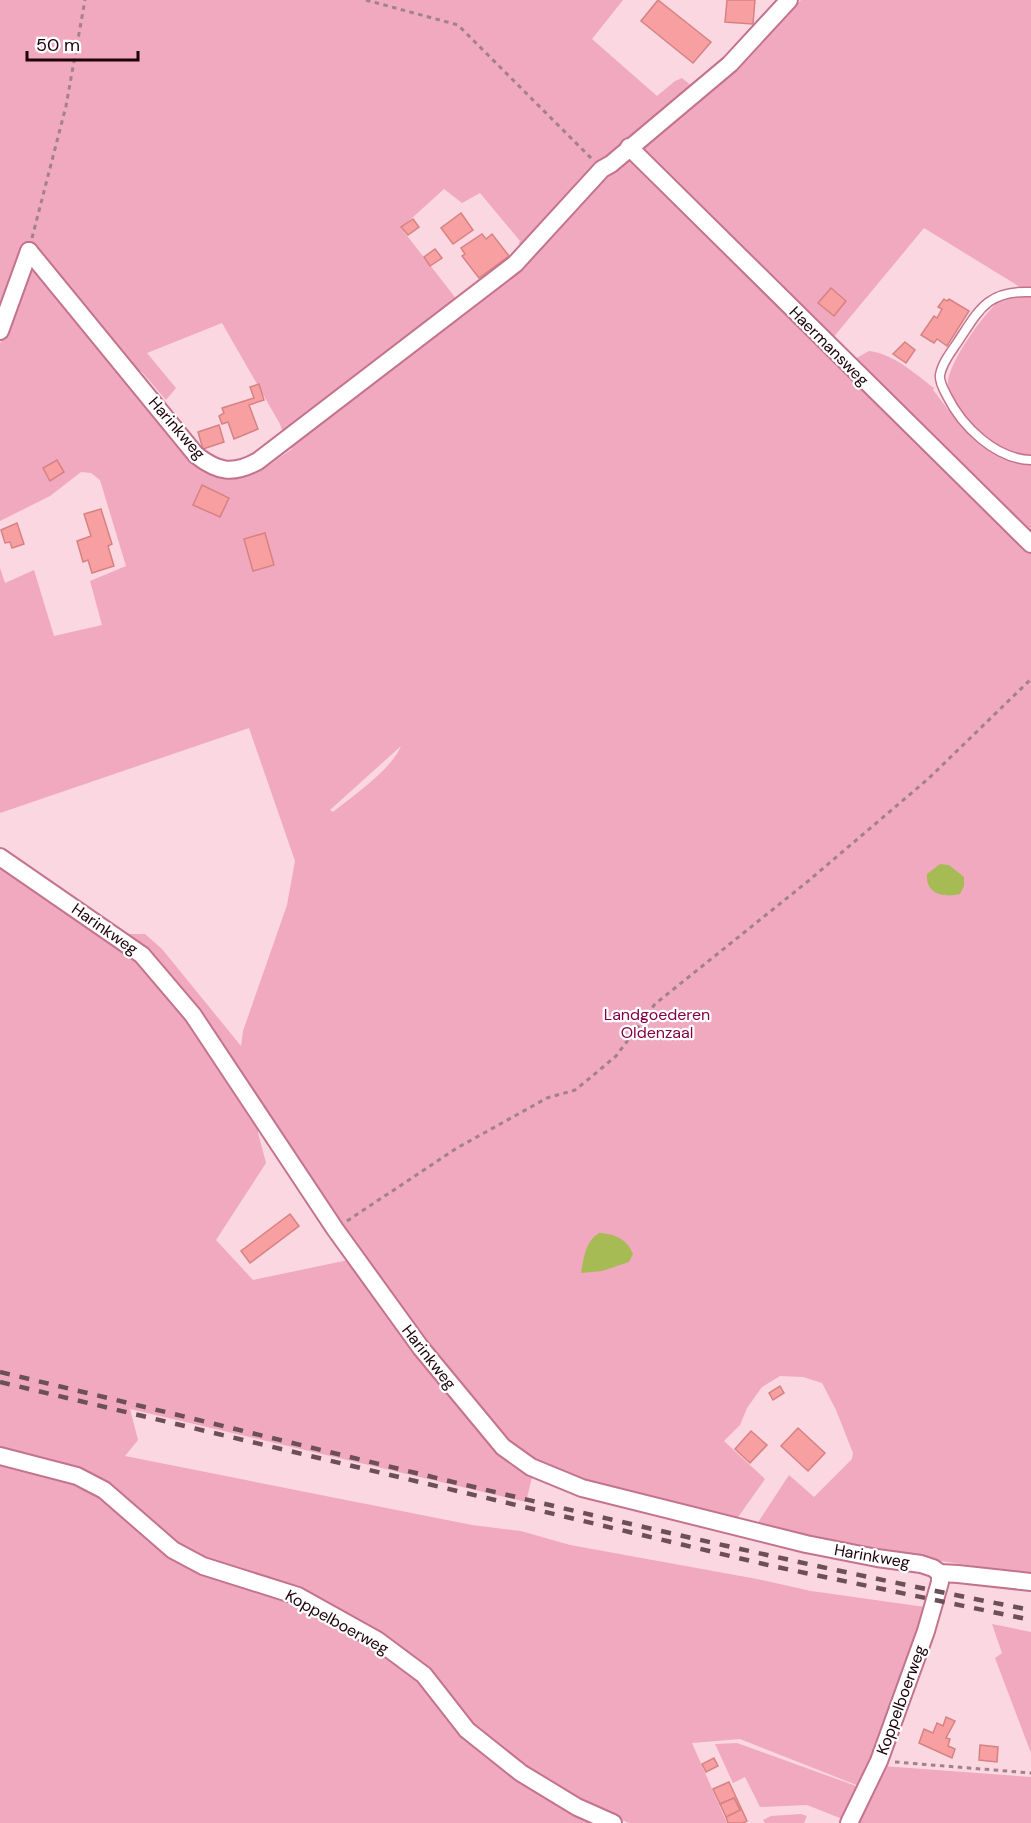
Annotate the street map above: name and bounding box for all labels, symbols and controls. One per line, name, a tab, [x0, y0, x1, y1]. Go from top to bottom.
scale bar	[27, 24, 138, 62]
text: 50 m	[36, 33, 80, 57]
street label: Haermansweg	[785, 302, 873, 390]
street label: Harinkweg	[144, 392, 210, 464]
street label: Harinkweg	[68, 898, 142, 960]
park label: Landgoederen Oldenzaal	[604, 1004, 710, 1043]
street label: Harinkweg	[397, 1320, 461, 1394]
street label: Harinkweg	[833, 1539, 912, 1573]
street label: Koppelboerweg	[281, 1585, 393, 1659]
street label: Koppelboerweg	[871, 1642, 931, 1758]

